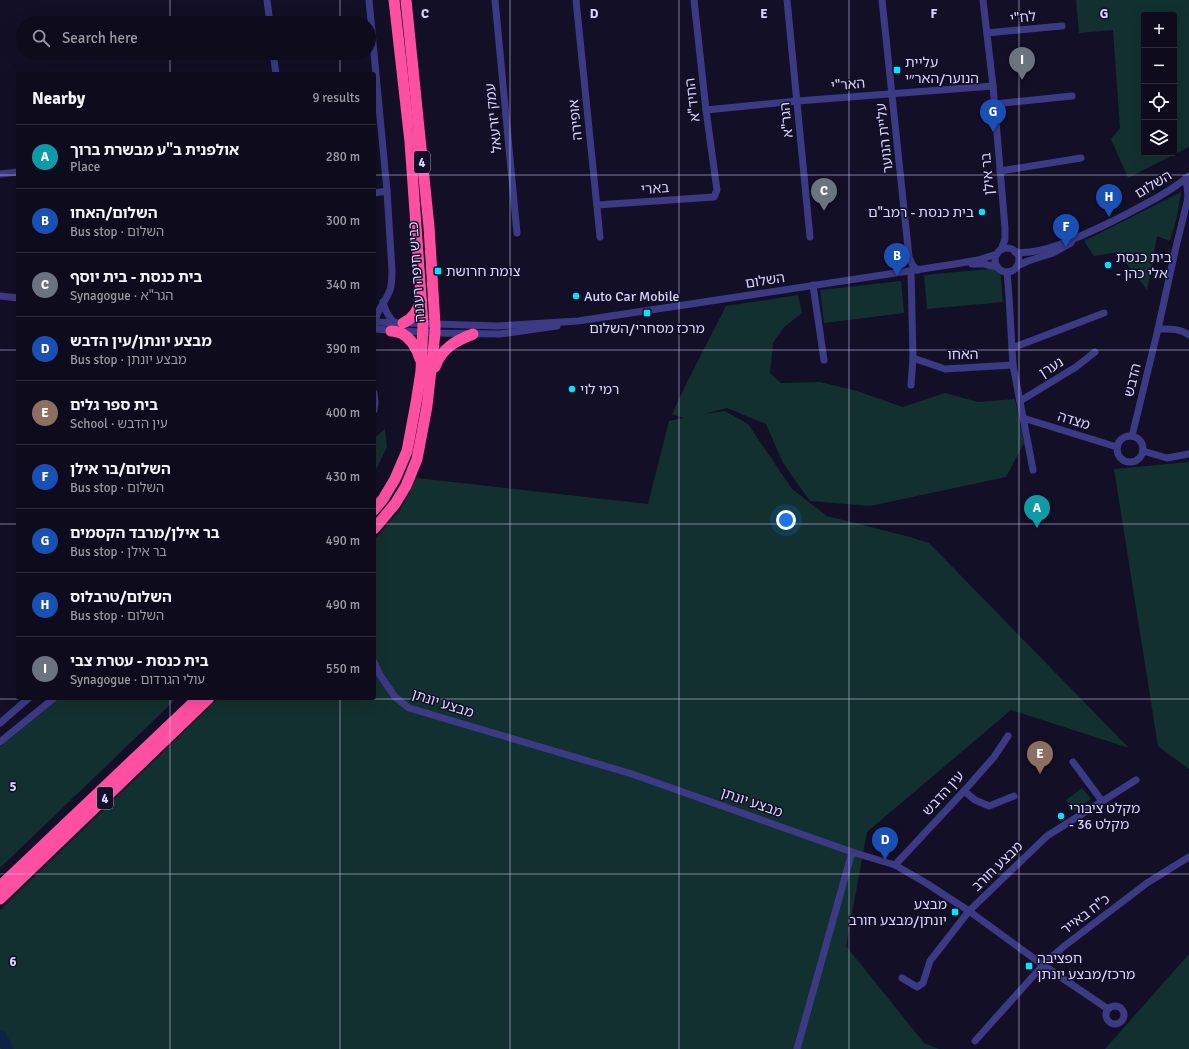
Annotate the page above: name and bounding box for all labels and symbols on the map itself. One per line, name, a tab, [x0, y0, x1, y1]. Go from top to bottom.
text: C	[421, 6, 429, 22]
text: D	[590, 6, 599, 22]
text: E	[760, 6, 768, 22]
text: F	[931, 6, 938, 22]
text: G	[1100, 6, 1108, 22]
street label: לח"י	[1009, 8, 1037, 27]
pin: I	[1009, 47, 1035, 80]
place label: עליית הנוער/האר״י	[905, 54, 979, 87]
marker: עליית הנוער/האר״י	[892, 65, 902, 75]
street label: האר"י	[830, 75, 866, 94]
street label: החיד"א	[681, 77, 704, 123]
street label: עמק יזרעאל	[481, 82, 506, 154]
street label: אופירה	[565, 98, 586, 141]
pin: G	[980, 99, 1006, 132]
street label: הגר"א	[776, 101, 797, 139]
street label: עליית הנוער	[872, 102, 897, 174]
road number: 4	[414, 151, 430, 173]
street label: בר אילן	[977, 152, 998, 196]
street label: השלום	[1132, 167, 1175, 202]
pin: C	[811, 178, 837, 211]
street label: בארי	[640, 179, 670, 198]
pin: H	[1096, 184, 1122, 217]
place label: בית כנסת - רמב"ם	[868, 204, 974, 221]
marker: בית כנסת - רמב"ם	[977, 207, 987, 217]
pin: F	[1053, 214, 1079, 247]
street label: כביש חיפה רעננה	[404, 221, 429, 323]
pin: B	[884, 243, 910, 276]
place label: בית כנסת - אלי כהן	[1116, 249, 1172, 282]
marker: בית כנסת - אלי כהן	[1103, 260, 1113, 270]
place label: צומת חרושת	[446, 263, 521, 280]
marker: צומת חרושת	[433, 266, 443, 276]
street label: השלום	[744, 269, 786, 292]
place label: Auto Car Mobile	[584, 288, 680, 305]
marker: Auto Car Mobile	[571, 291, 581, 301]
marker: מרכז מסחרי/השלום	[642, 308, 652, 318]
place label: מרכז מסחרי/השלום	[589, 320, 705, 337]
street label: האחו	[947, 346, 979, 363]
street label: נערן	[1036, 353, 1067, 381]
street label: הדבש	[1120, 362, 1145, 399]
place label: רמי לוי	[580, 381, 619, 398]
marker: רמי לוי	[567, 384, 577, 394]
street label: מצדה	[1056, 408, 1092, 433]
pin: A	[1024, 495, 1050, 528]
your location	[776, 510, 796, 530]
street label: מבצע יונתן	[410, 685, 476, 721]
pin: E	[1027, 741, 1053, 774]
street label: עין הדבש	[919, 768, 968, 819]
text: 5	[9, 779, 17, 795]
street label: מבצע יונתן	[719, 784, 785, 821]
road number: 4	[97, 787, 113, 809]
place label: מקלט ציבורי - מקלט 36	[1069, 800, 1140, 833]
marker: מקלט ציבורי - מקלט 36	[1056, 811, 1066, 821]
pin: D	[872, 827, 898, 860]
street label: מבצע חורב	[968, 838, 1026, 895]
street label: כ"ח באייר	[1057, 891, 1113, 938]
place label: מבצע יונתן/מבצע חורב	[849, 896, 947, 929]
marker: מבצע יונתן/מבצע חורב	[950, 907, 960, 917]
place label: חפציבה מרכז/מבצע יונתן	[1037, 950, 1135, 983]
text: 6	[9, 954, 17, 970]
marker: חפציבה מרכז/מבצע יונתן	[1024, 961, 1034, 971]

